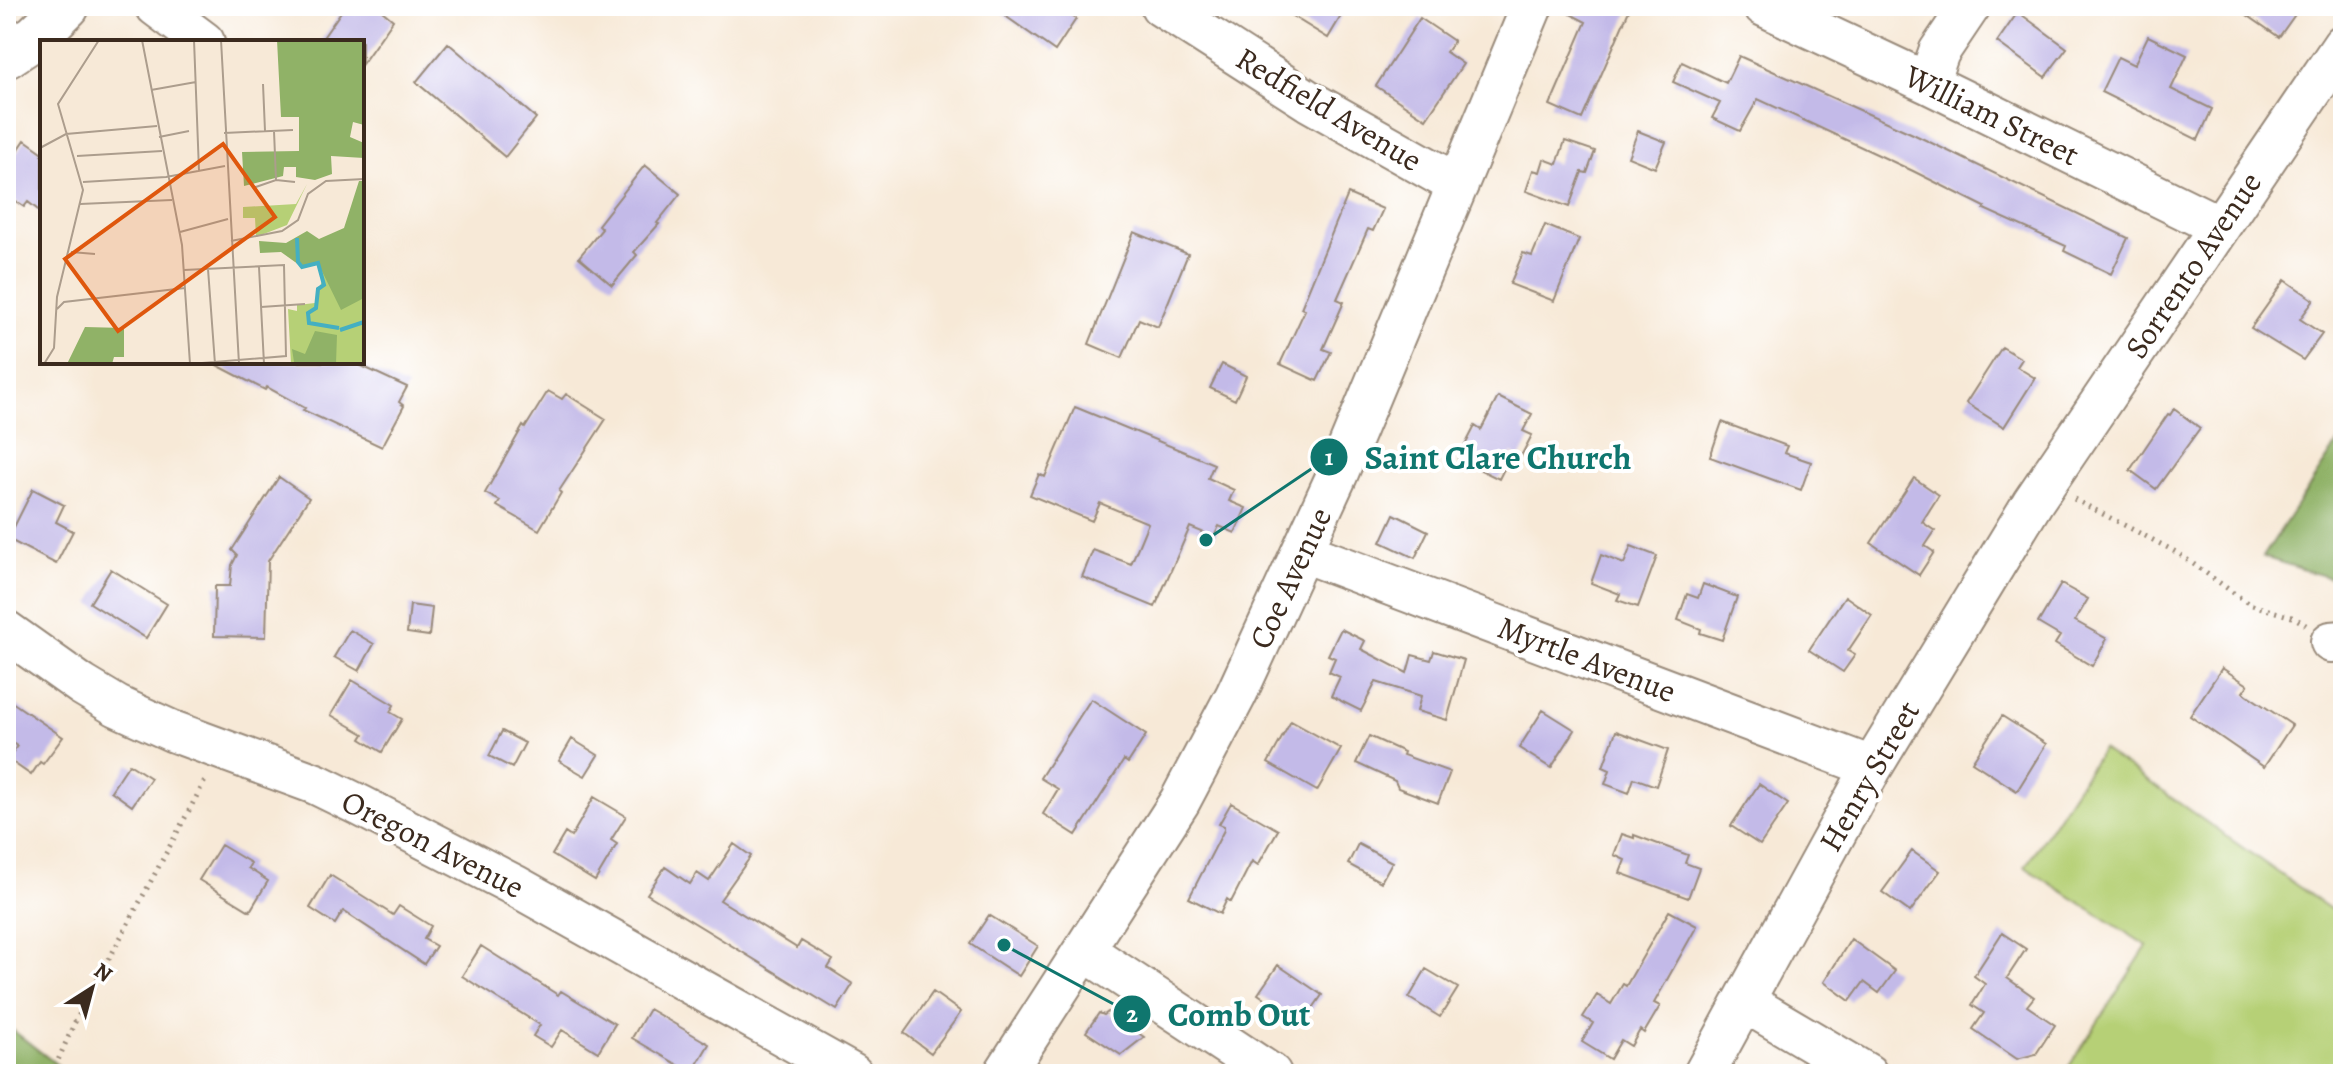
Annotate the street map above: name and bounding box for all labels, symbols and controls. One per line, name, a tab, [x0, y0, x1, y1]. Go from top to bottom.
street label: Redfield Avenue	[1228, 36, 1430, 182]
inset map	[40, 40, 364, 364]
street label: William Street	[1897, 53, 2086, 176]
street label: Sorrento Avenue	[2114, 163, 2272, 367]
callout: Saint Clare Church	[1309, 428, 1648, 486]
text: Saint Clare Church	[1365, 434, 1631, 481]
text: 1	[1325, 441, 1334, 473]
street label: Coe Avenue	[1238, 500, 1342, 656]
street label: Myrtle Avenue	[1492, 605, 1682, 713]
street label: Henry Street	[1808, 693, 1930, 859]
street label: Oregon Avenue	[334, 779, 532, 909]
north arrow	[52, 948, 132, 1028]
text: N	[88, 956, 118, 989]
callout: Comb Out	[1112, 985, 1327, 1043]
text: Comb Out	[1168, 991, 1310, 1038]
text: 2	[1126, 998, 1138, 1030]

